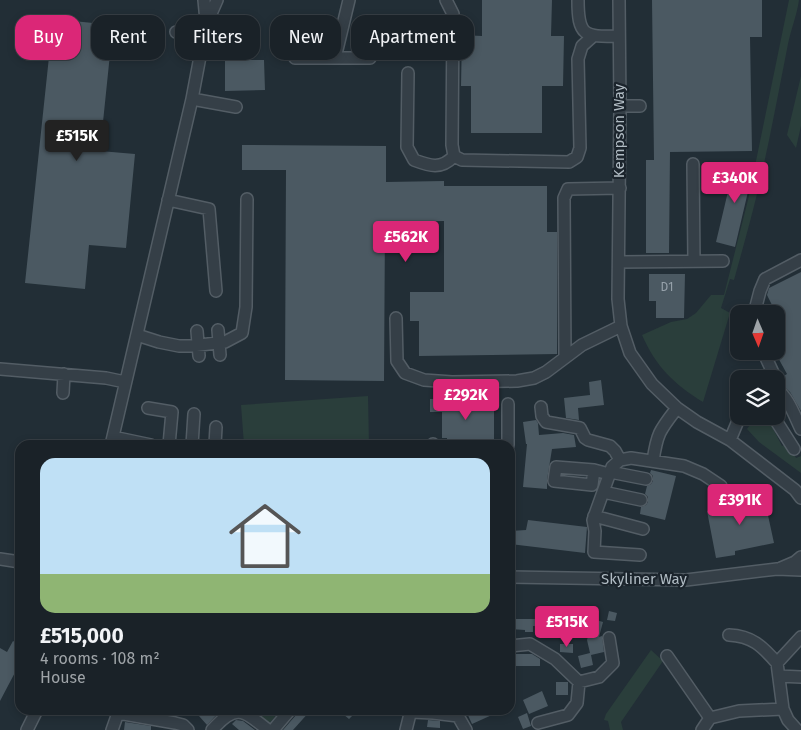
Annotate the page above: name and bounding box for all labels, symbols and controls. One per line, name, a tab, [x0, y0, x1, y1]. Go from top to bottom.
chip: Buy	[15, 15, 81, 60]
chip: Rent	[91, 15, 165, 60]
chip: Filters	[175, 15, 260, 60]
chip: New	[270, 15, 341, 60]
chip: Apartment	[351, 15, 474, 60]
street label: Kempson Way	[610, 83, 628, 178]
pin: £515K	[42, 120, 112, 162]
text: £515K	[56, 126, 98, 145]
pin: £340K	[700, 162, 770, 204]
text: £340K	[712, 168, 758, 187]
pin: £562K	[371, 220, 441, 263]
text: £562K	[384, 227, 428, 246]
house number: D1	[661, 280, 673, 294]
north arrow	[730, 305, 785, 360]
map controls	[730, 305, 785, 425]
button: layers	[730, 370, 785, 425]
pin: £292K	[431, 378, 501, 421]
text: £292K	[444, 385, 488, 404]
pin: £391K	[705, 484, 775, 526]
text: £391K	[719, 490, 761, 509]
icon: home	[220, 491, 310, 581]
street label: Skyliner Way	[601, 570, 688, 588]
pin: £515K	[532, 606, 602, 648]
text: £515K	[546, 612, 588, 631]
text: £515,000	[40, 623, 124, 649]
text: 4 rooms · 108 m²	[40, 649, 160, 668]
text: House	[40, 668, 86, 687]

